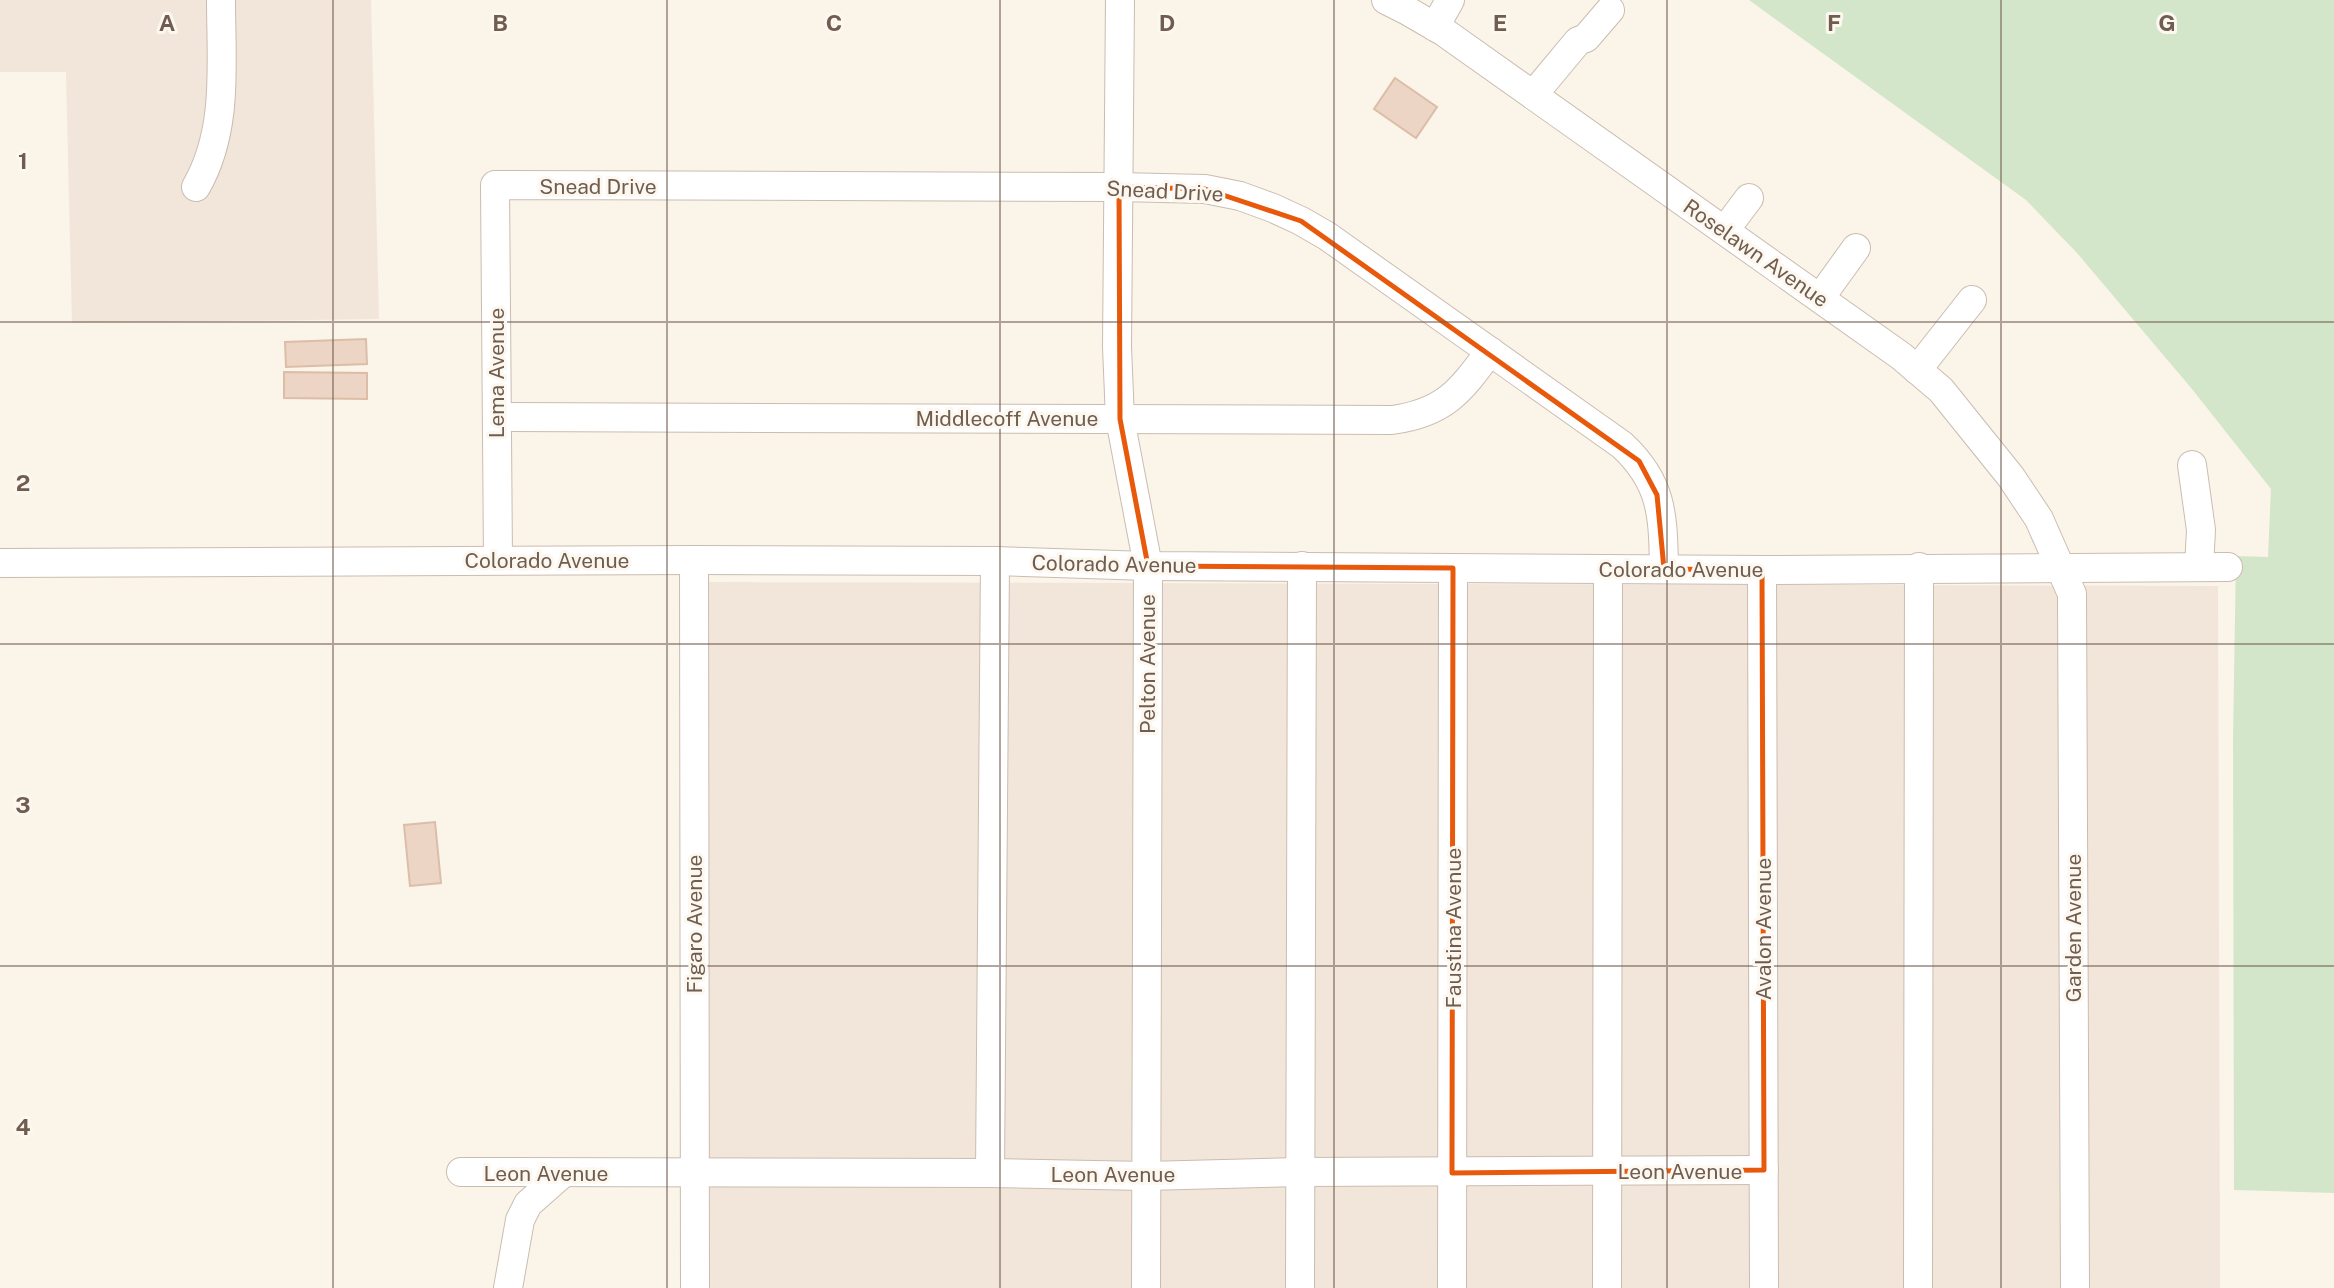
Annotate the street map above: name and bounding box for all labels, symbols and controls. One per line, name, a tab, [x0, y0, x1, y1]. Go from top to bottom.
text: A	[159, 9, 176, 36]
text: B	[492, 9, 508, 36]
text: C	[826, 9, 842, 36]
text: D	[1159, 9, 1175, 36]
text: E	[1493, 9, 1507, 36]
text: F	[1827, 9, 1841, 36]
text: G	[2158, 9, 2176, 36]
text: 1	[18, 147, 28, 174]
street label: Snead Drive	[539, 174, 657, 199]
street label: Snead Drive	[1106, 175, 1224, 207]
street label: Roselawn Avenue	[1679, 194, 1833, 312]
street label: Lema Avenue	[484, 308, 509, 438]
street label: Middlecoff Avenue	[916, 406, 1098, 431]
text: 2	[16, 469, 30, 496]
street label: Colorado Avenue	[465, 548, 629, 573]
street label: Colorado Avenue	[1031, 550, 1197, 578]
street label: Colorado Avenue	[1599, 557, 1763, 582]
street label: Pelton Avenue	[1135, 594, 1160, 734]
text: 3	[15, 791, 31, 818]
street label: Faustina Avenue	[1441, 848, 1466, 1008]
street label: Figaro Avenue	[682, 854, 707, 994]
street label: Garden Avenue	[2061, 854, 2086, 1002]
street label: Avalon Avenue	[1751, 858, 1776, 1000]
text: 4	[15, 1113, 31, 1140]
street label: Leon Avenue	[1618, 1159, 1742, 1184]
street label: Leon Avenue	[484, 1161, 608, 1186]
street label: Leon Avenue	[1051, 1162, 1175, 1187]

